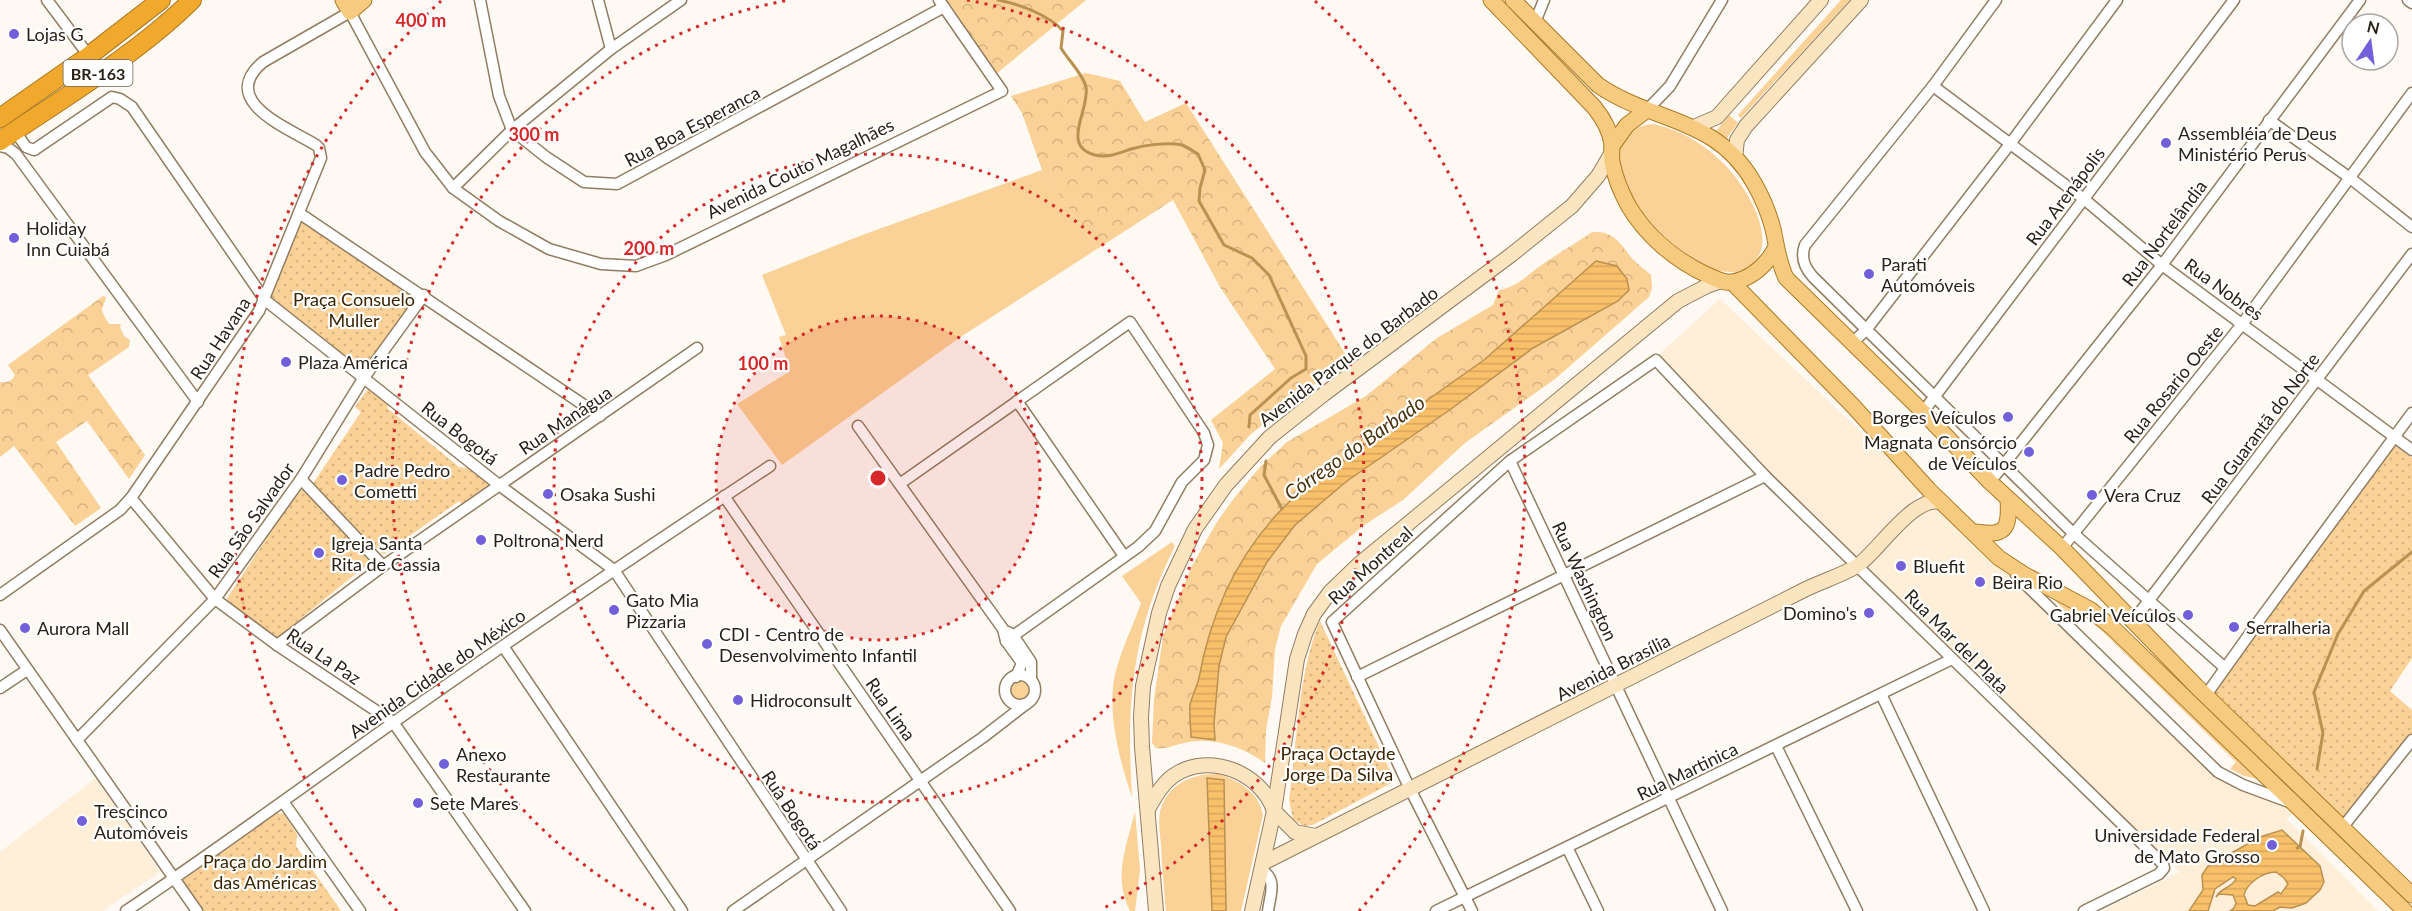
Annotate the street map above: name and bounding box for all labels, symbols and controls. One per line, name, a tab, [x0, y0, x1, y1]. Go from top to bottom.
text: 400 m	[396, 9, 446, 31]
north arrow	[2340, 12, 2400, 72]
text: N	[2365, 16, 2382, 38]
place label: Lojas G	[26, 23, 84, 45]
marker: Lojas G	[7, 27, 21, 41]
road number: BR-163	[63, 60, 132, 86]
street label: Rua Boa Esperanca	[620, 81, 764, 171]
street label: Avenida Couto Magalhães	[703, 113, 897, 223]
place label: Assembléia de Deus Ministério Perus	[2178, 122, 2337, 165]
text: 300 m	[509, 123, 559, 145]
marker: Assembléia de Deus Ministério Perus	[2159, 136, 2173, 150]
street label: Rua Arenápolis	[2021, 142, 2109, 249]
street label: Rua Nortelândia	[2117, 176, 2211, 290]
place label: Holiday Inn Cuiabá	[26, 217, 110, 260]
marker: Holiday Inn Cuiabá	[7, 231, 21, 245]
text: 200 m	[624, 237, 674, 259]
place label: Parati Automóveis	[1881, 253, 1975, 296]
street label: Rua Nobres	[2180, 253, 2268, 325]
marker: Parati Automóveis	[1862, 267, 1876, 281]
street label: Avenida Parque do Barbado	[1254, 281, 1442, 431]
park label: Praça Consuelo Muller	[293, 288, 415, 331]
street label: Rua Havana	[185, 293, 255, 383]
street label: Rua Rosario Oeste	[2119, 321, 2227, 447]
street label: Rua Guarantã do Norte	[2196, 348, 2324, 508]
place label: Plaza América	[298, 351, 408, 373]
text: 100 m	[738, 352, 788, 374]
marker: Plaza América	[279, 355, 293, 369]
street label: Rua Manágua	[514, 381, 616, 459]
water label: Córrego do Barbado	[1279, 389, 1429, 505]
street label: Rua Bogotá	[417, 396, 503, 470]
place label: Borges Veículos	[1872, 406, 1996, 428]
marker: Borges Veículos	[2001, 410, 2015, 424]
place label: Magnata Consórcio de Veículos	[1864, 431, 2017, 474]
marker: Magnata Consórcio de Veículos	[2022, 445, 2036, 459]
street label: Rua São Salvador	[203, 458, 299, 582]
place label: Padre Pedro Cometti	[354, 459, 450, 502]
centre of rings	[868, 468, 888, 488]
marker: Padre Pedro Cometti	[335, 473, 349, 487]
place label: Osaka Sushi	[560, 483, 655, 505]
place label: Vera Cruz	[2104, 484, 2181, 506]
marker: Osaka Sushi	[541, 487, 555, 501]
marker: Vera Cruz	[2085, 488, 2099, 502]
street label: Rua Washington	[1548, 518, 1622, 644]
street label: Rua Montreal	[1323, 521, 1417, 609]
place label: Poltrona Nerd	[493, 529, 603, 551]
place label: Igreja Santa Rita de Cassia	[331, 532, 441, 575]
marker: Poltrona Nerd	[474, 533, 488, 547]
marker: Igreja Santa Rita de Cassia	[312, 546, 326, 560]
place label: Bluefit	[1913, 555, 1965, 577]
marker: Bluefit	[1894, 559, 1908, 573]
place label: Beira Rio	[1992, 571, 2063, 593]
marker: Beira Rio	[1973, 575, 1987, 589]
street label: Rua Mar del Plata	[1900, 584, 2014, 698]
place label: Gato Mia Pizzaria	[626, 589, 699, 632]
place label: Domino's	[1783, 602, 1857, 624]
marker: Gato Mia Pizzaria	[607, 603, 621, 617]
street label: Avenida Cidade do México	[345, 604, 529, 742]
place label: Gabriel Veículos	[2050, 604, 2176, 626]
marker: Domino's	[1862, 606, 1876, 620]
marker: Gabriel Veículos	[2181, 608, 2195, 622]
place label: Serralheria	[2246, 616, 2331, 638]
place label: Aurora Mall	[37, 617, 129, 639]
marker: Serralheria	[2227, 620, 2241, 634]
marker: Aurora Mall	[18, 621, 32, 635]
street label: Rua La Paz	[283, 623, 365, 689]
place label: CDI - Centro de Desenvolvimento Infantil	[719, 623, 917, 666]
street label: Avenida Brasília	[1552, 629, 1674, 705]
marker: CDI - Centro de Desenvolvimento Infantil	[700, 637, 714, 651]
street label: Rua Lima	[861, 673, 921, 745]
place label: Hidroconsult	[750, 689, 852, 711]
marker: Hidroconsult	[731, 693, 745, 707]
street label: Rua Martinica	[1633, 737, 1741, 805]
park label: Praça Octayde Jorge Da Silva	[1281, 742, 1395, 785]
place label: Anexo Restaurante	[456, 743, 551, 786]
marker: Anexo Restaurante	[437, 757, 451, 771]
street label: Rua Bogotá	[757, 766, 827, 854]
place label: Sete Mares	[430, 792, 519, 814]
marker: Sete Mares	[411, 796, 425, 810]
place label: Trescinco Automóveis	[94, 800, 188, 843]
marker: Trescinco Automóveis	[75, 814, 89, 828]
place label: Universidade Federal de Mato Grosso	[2094, 824, 2260, 867]
marker: Universidade Federal de Mato Grosso	[2265, 838, 2279, 852]
park label: Praça do Jardim das Américas	[203, 850, 327, 893]

